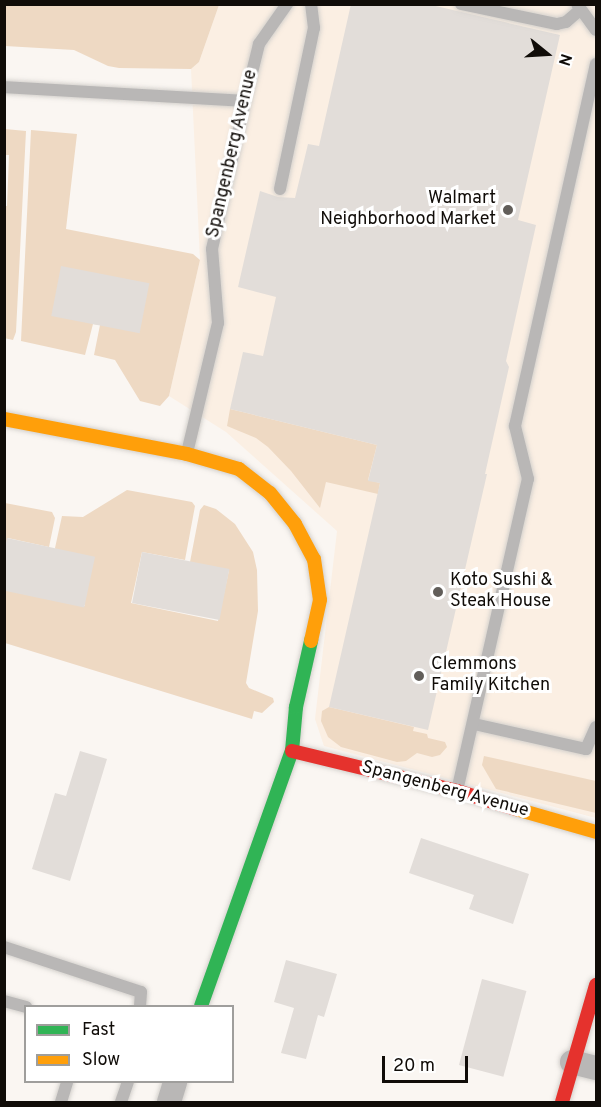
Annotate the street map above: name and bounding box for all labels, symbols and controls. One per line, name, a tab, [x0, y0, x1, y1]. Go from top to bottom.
north arrow	[517, 24, 577, 84]
text: N	[553, 51, 575, 68]
street label: Spangenberg Avenue	[203, 67, 263, 241]
place label: Walmart Neighborhood Market	[320, 189, 496, 232]
marker: Walmart Neighborhood Market	[501, 203, 515, 217]
place label: Koto Sushi & Steak House	[450, 571, 553, 614]
marker: Koto Sushi & Steak House	[431, 585, 445, 599]
place label: Clemmons Family Kitchen	[431, 655, 550, 698]
marker: Clemmons Family Kitchen	[412, 669, 426, 683]
street label: Spangenberg Avenue	[359, 757, 531, 823]
legend	[24, 1005, 234, 1083]
text: Fast	[82, 1019, 115, 1042]
scale bar	[385, 1044, 470, 1082]
text: Slow	[82, 1049, 120, 1072]
text: 20 m	[393, 1055, 435, 1078]

